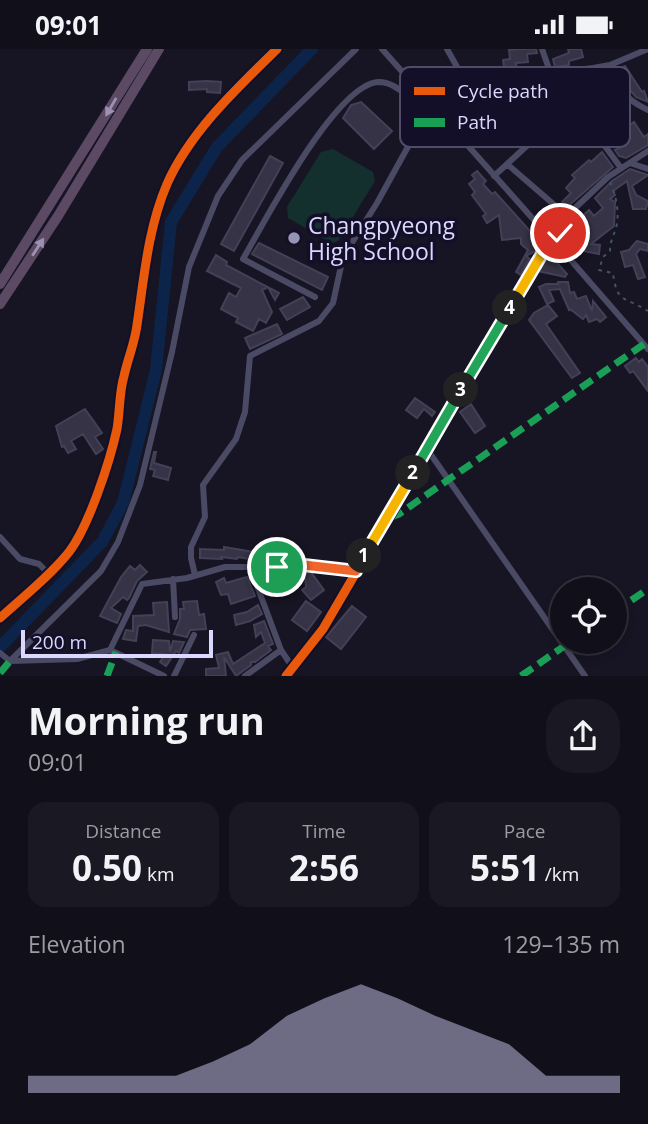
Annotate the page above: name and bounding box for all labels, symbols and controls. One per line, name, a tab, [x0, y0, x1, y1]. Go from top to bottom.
text: 09:01	[35, 7, 102, 43]
legend	[400, 67, 630, 147]
text: Cycle path	[457, 78, 549, 104]
one-way arrow	[105, 97, 117, 116]
text: Path	[457, 109, 497, 135]
pin	[530, 203, 590, 263]
place label: Changpyeong High School	[308, 209, 455, 267]
icon: check	[541, 214, 579, 252]
marker: Changpyeong High School	[286, 230, 302, 246]
one-way arrow	[31, 237, 44, 257]
pin: 4	[492, 291, 528, 325]
text: 4	[504, 294, 515, 320]
pin: 3	[444, 373, 478, 407]
text: 3	[455, 376, 466, 402]
pin: 2	[396, 455, 430, 491]
text: 2	[407, 459, 418, 485]
pin	[247, 537, 307, 597]
pin: 1	[346, 539, 382, 573]
text: 1	[358, 542, 369, 568]
icon: arrive	[258, 548, 296, 586]
map controls	[550, 577, 627, 654]
button: locate	[550, 577, 627, 654]
scale bar	[21, 627, 214, 659]
text: 200 m	[32, 629, 87, 655]
text: Morning run	[28, 694, 265, 746]
button: share	[546, 699, 620, 773]
text: 09:01	[28, 746, 87, 778]
text: Distance	[85, 818, 162, 844]
text: Time	[302, 818, 346, 844]
text: Pace	[504, 818, 546, 844]
text: 0.50	[72, 844, 142, 891]
text: 2:56	[289, 844, 359, 891]
text: 5:51	[470, 844, 540, 891]
text: km	[142, 861, 175, 887]
text: /km	[540, 861, 579, 887]
text: Elevation	[28, 928, 126, 960]
text: 129–135 m	[502, 928, 620, 960]

